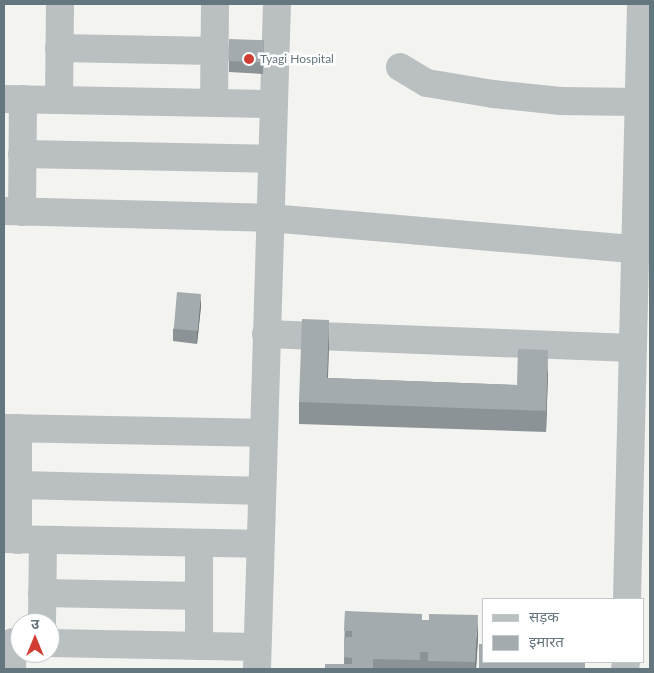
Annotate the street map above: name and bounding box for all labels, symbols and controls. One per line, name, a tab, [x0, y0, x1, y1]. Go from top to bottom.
marker: Tyagi Hospital	[242, 52, 256, 66]
place label: Tyagi Hospital	[260, 52, 334, 66]
legend	[482, 598, 644, 663]
text: सड़क	[529, 607, 559, 625]
north arrow	[10, 613, 60, 663]
text: उ	[31, 615, 39, 632]
text: इमारत	[529, 632, 564, 650]

